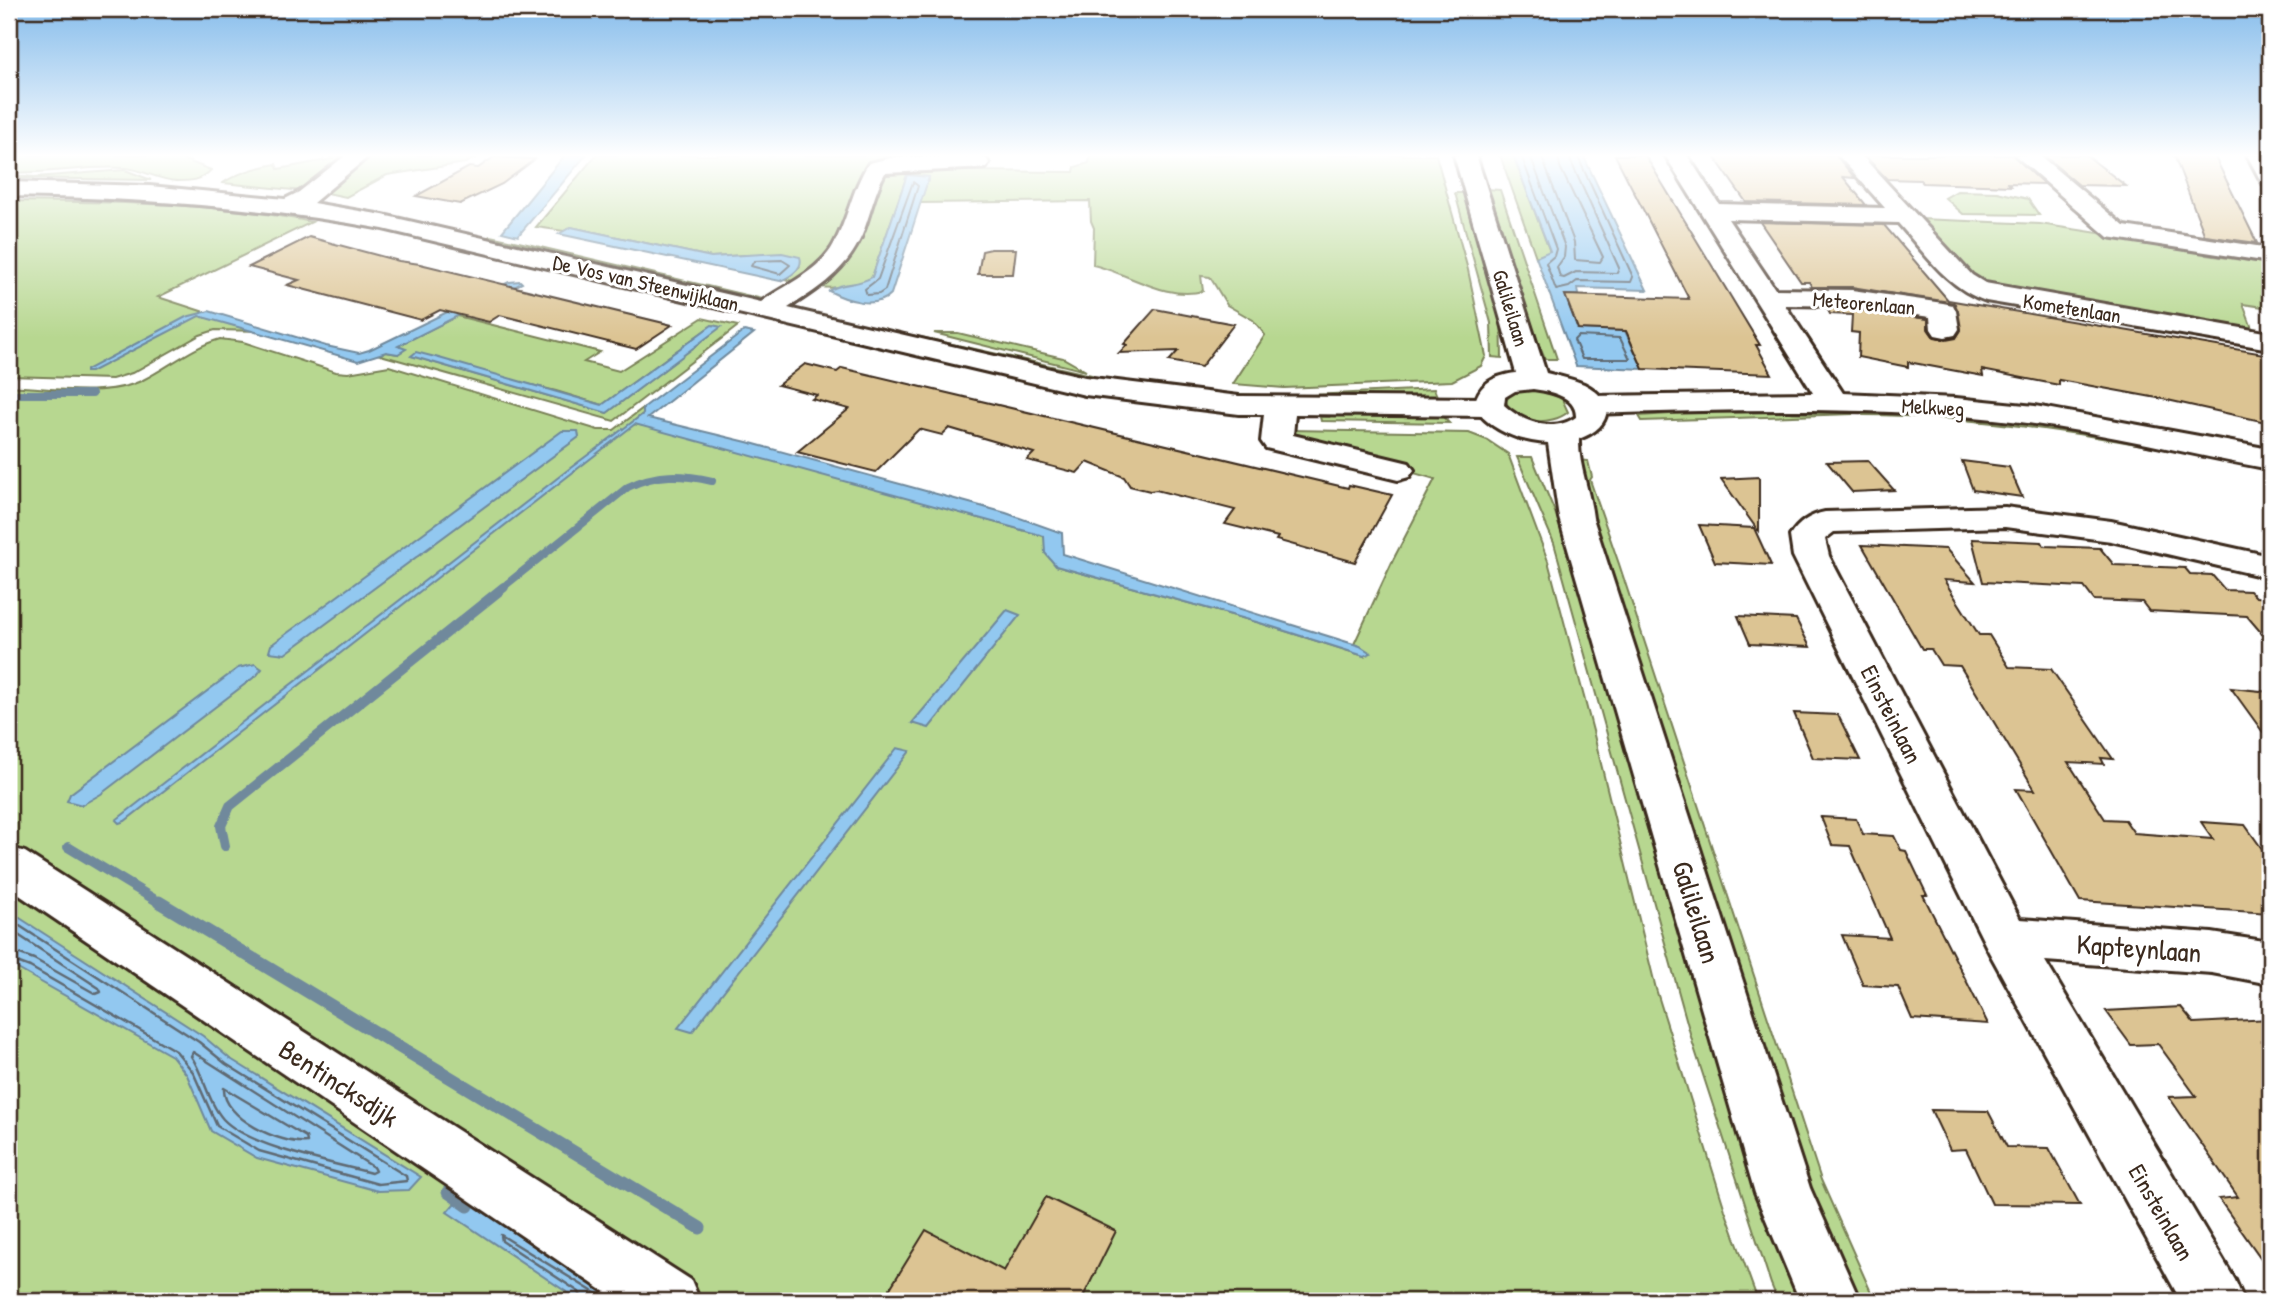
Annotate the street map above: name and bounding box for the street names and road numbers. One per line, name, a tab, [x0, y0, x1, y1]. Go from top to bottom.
street label: De Vos van Steenwijklaan	[550, 248, 742, 318]
street label: Galileilaan	[1486, 266, 1536, 350]
street label: Meteorenlaan	[1812, 284, 1916, 322]
street label: Kometenlaan	[2021, 286, 2123, 330]
street label: Melkweg	[1901, 391, 1965, 423]
street label: Einsteinlaan	[1854, 659, 1930, 769]
street label: Galileilaan	[1663, 856, 1731, 968]
street label: Kapteynlaan	[2075, 925, 2203, 971]
street label: Bentincksdijk	[272, 1030, 406, 1136]
street label: Einsteinlaan	[2122, 1158, 2202, 1266]

